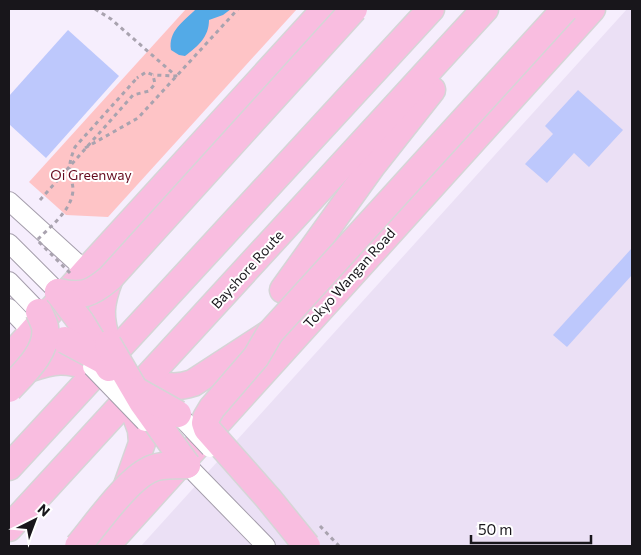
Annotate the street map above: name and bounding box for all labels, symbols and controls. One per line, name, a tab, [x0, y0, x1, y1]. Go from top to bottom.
park label: Oi Greenway	[50, 166, 132, 183]
street label: Tokyo Wangan Road	[300, 224, 398, 332]
street label: Bayshore Route	[207, 226, 287, 312]
north arrow	[10, 495, 60, 545]
text: N	[34, 500, 54, 520]
scale bar	[471, 512, 591, 544]
text: 50 m	[478, 520, 512, 538]

